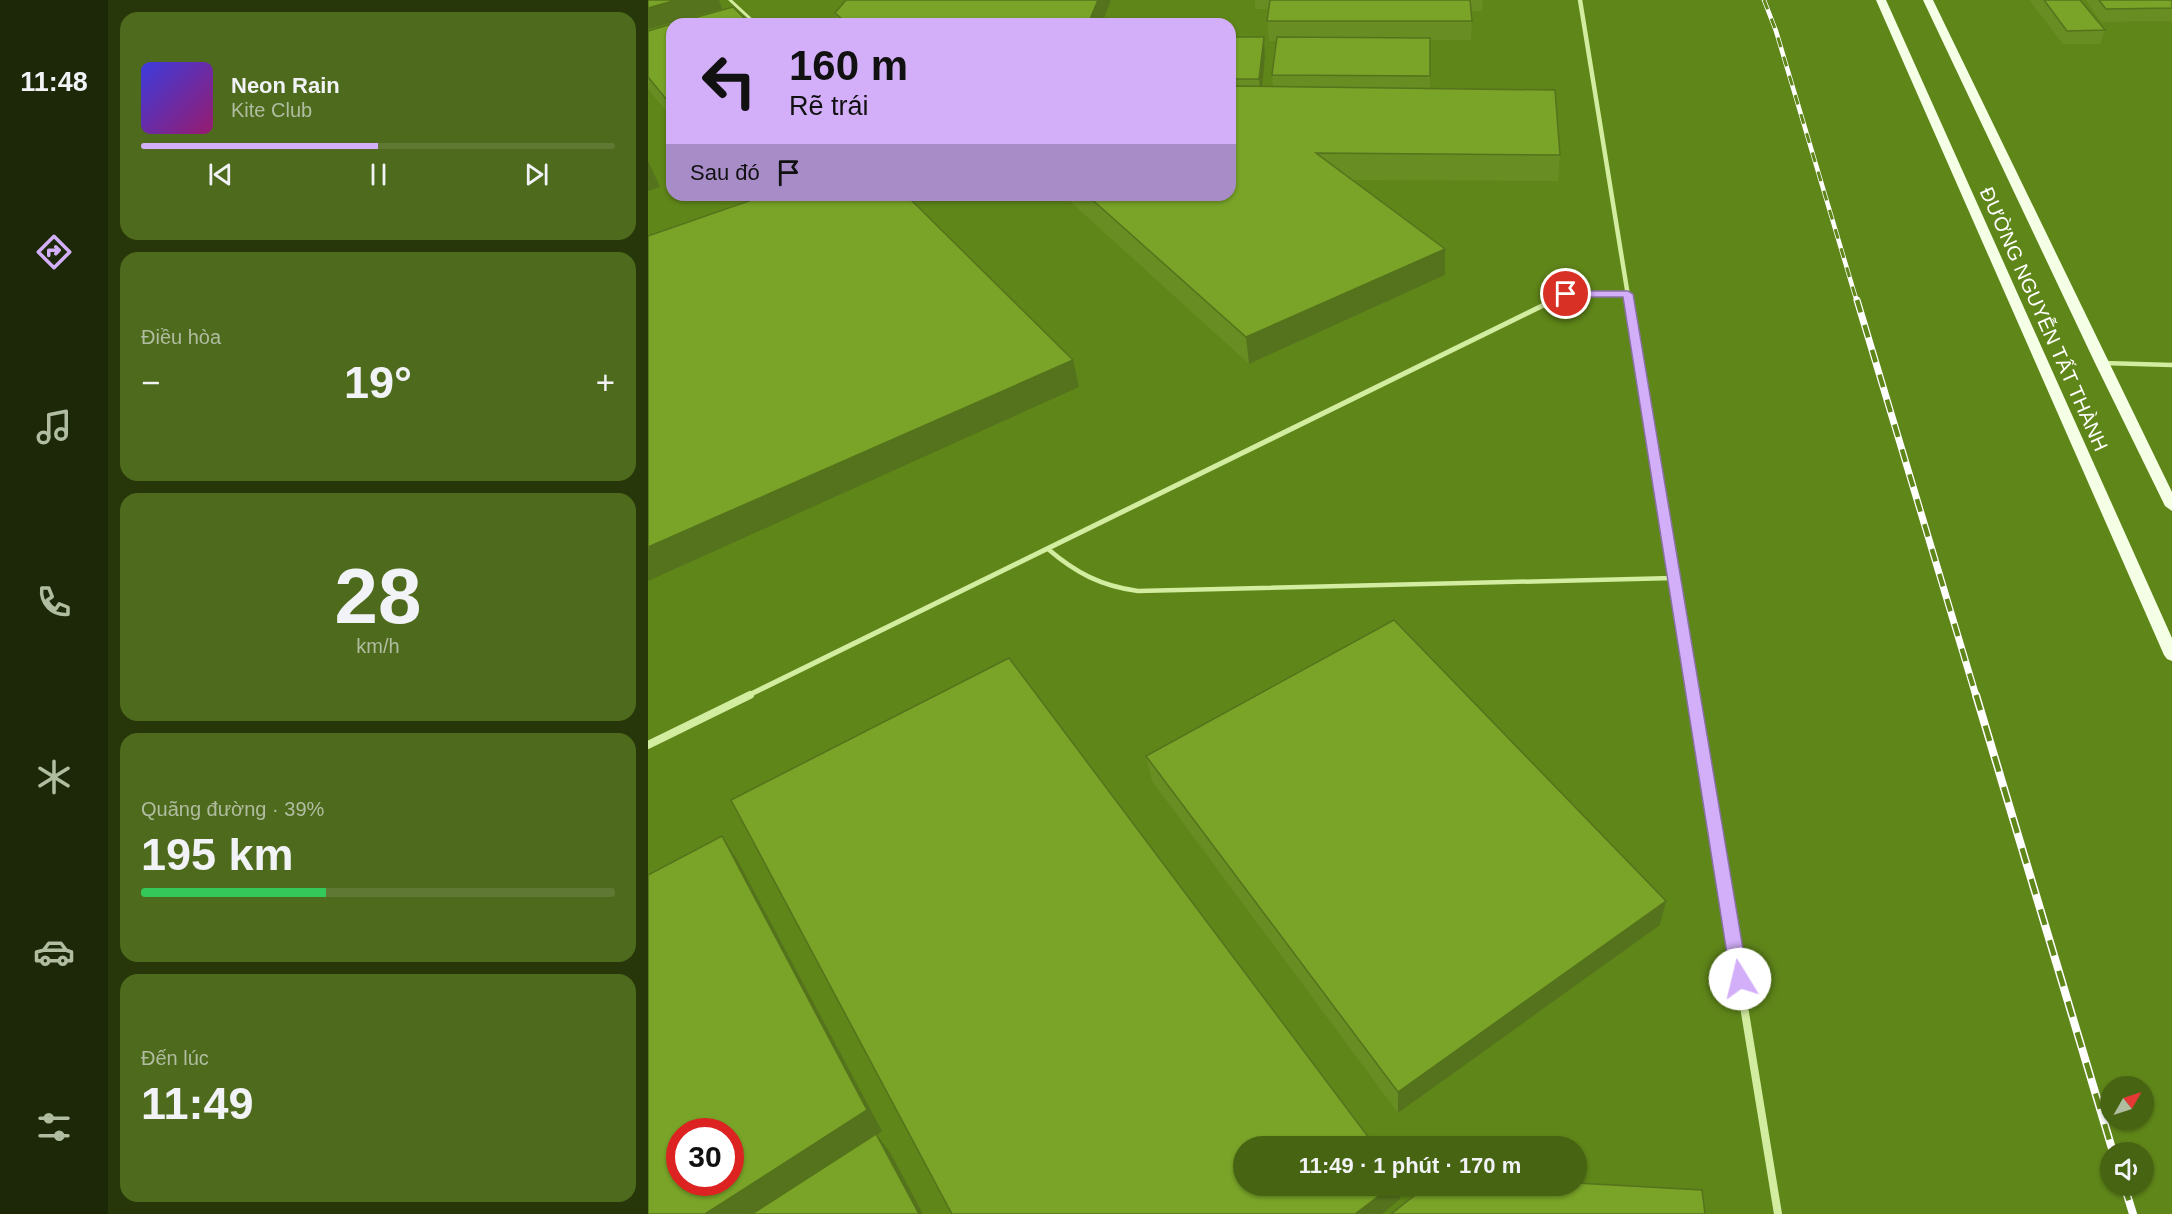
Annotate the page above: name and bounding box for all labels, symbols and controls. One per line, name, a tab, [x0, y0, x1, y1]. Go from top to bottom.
icon: left	[690, 42, 768, 120]
text: 160 m	[789, 42, 908, 89]
text: 11:48	[20, 67, 88, 97]
text: Neon Rain	[231, 73, 340, 98]
text: Rẽ trái	[789, 91, 869, 121]
text: Kite Club	[231, 99, 312, 121]
icon: arrive	[772, 156, 805, 189]
icon: previous	[204, 158, 237, 191]
icon: pause	[362, 158, 395, 191]
icon: next	[520, 158, 553, 191]
text: Sau đó	[690, 160, 760, 185]
street label: ĐƯỜNG NGUYỄN TẤT THÀNH	[1976, 184, 2112, 454]
icon: directions	[33, 231, 75, 273]
pin	[1540, 268, 1591, 319]
icon: arrive	[1549, 277, 1582, 310]
text: Điều hòa	[141, 326, 221, 348]
text: 19°	[344, 357, 412, 408]
text: −	[141, 364, 160, 401]
text: +	[596, 364, 615, 401]
icon: music	[33, 406, 75, 448]
text: 28	[335, 552, 421, 640]
icon: phone	[33, 581, 75, 623]
text: km/h	[356, 635, 400, 657]
icon: climate	[33, 756, 75, 798]
text: Quãng đường · 39%	[141, 798, 324, 820]
text: 195 km	[141, 829, 294, 880]
icon: car	[33, 931, 75, 973]
position arrow	[1708, 947, 1772, 1011]
text: Đến lúc	[141, 1047, 209, 1069]
north arrow	[2100, 1076, 2154, 1130]
map controls	[2100, 1076, 2154, 1196]
text: 11:49	[141, 1078, 254, 1129]
icon: filters	[33, 1106, 75, 1148]
speed limit sign: 30	[666, 1118, 744, 1196]
button: sound	[2100, 1142, 2154, 1196]
text: 11:49 · 1 phút · 170 m	[1299, 1153, 1521, 1178]

